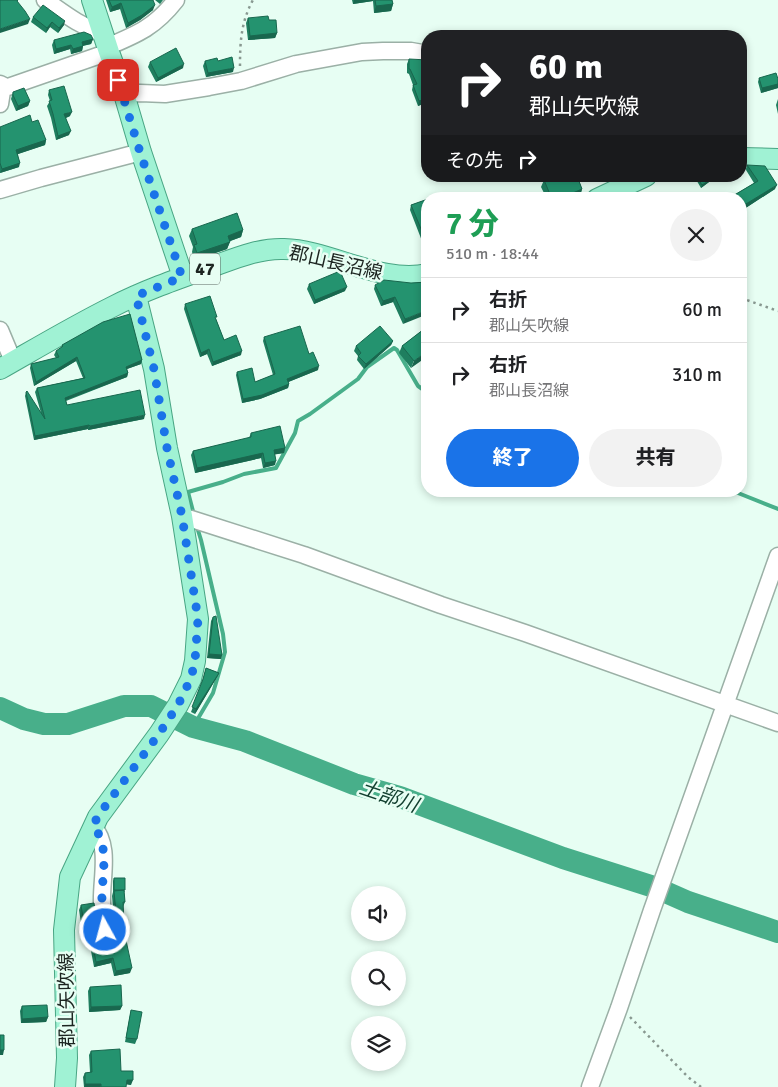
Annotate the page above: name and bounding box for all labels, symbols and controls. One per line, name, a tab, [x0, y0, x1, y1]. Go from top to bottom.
text: 60 m	[529, 45, 603, 88]
icon: right	[446, 50, 511, 115]
pin	[97, 59, 139, 101]
icon: arrive	[104, 66, 132, 94]
text: 郡山矢吹線	[529, 93, 639, 120]
icon: right	[513, 145, 541, 173]
text: その先	[446, 149, 503, 173]
text: 7 分	[446, 206, 499, 243]
button: close	[670, 209, 722, 261]
street label: 郡山長沼線	[287, 241, 385, 285]
text: 510 m · 18:44	[446, 244, 539, 264]
road number: 47	[190, 253, 220, 284]
text: 右折	[489, 288, 527, 312]
icon: right	[446, 296, 474, 324]
text: 60 m	[682, 298, 722, 322]
text: 郡山矢吹線	[489, 316, 569, 336]
text: 右折	[489, 353, 527, 377]
icon: right	[446, 361, 474, 389]
text: 310 m	[672, 363, 722, 387]
text: 郡山長沼線	[489, 381, 569, 401]
button: 終了	[446, 429, 579, 487]
button: 共有	[589, 429, 722, 487]
water label: 土部川	[356, 775, 423, 819]
map controls	[351, 886, 406, 1071]
button: sound	[351, 886, 406, 941]
position arrow	[78, 903, 130, 955]
button: search	[351, 951, 406, 1006]
street label: 郡山矢吹線	[54, 952, 80, 1048]
button: layers	[351, 1016, 406, 1071]

